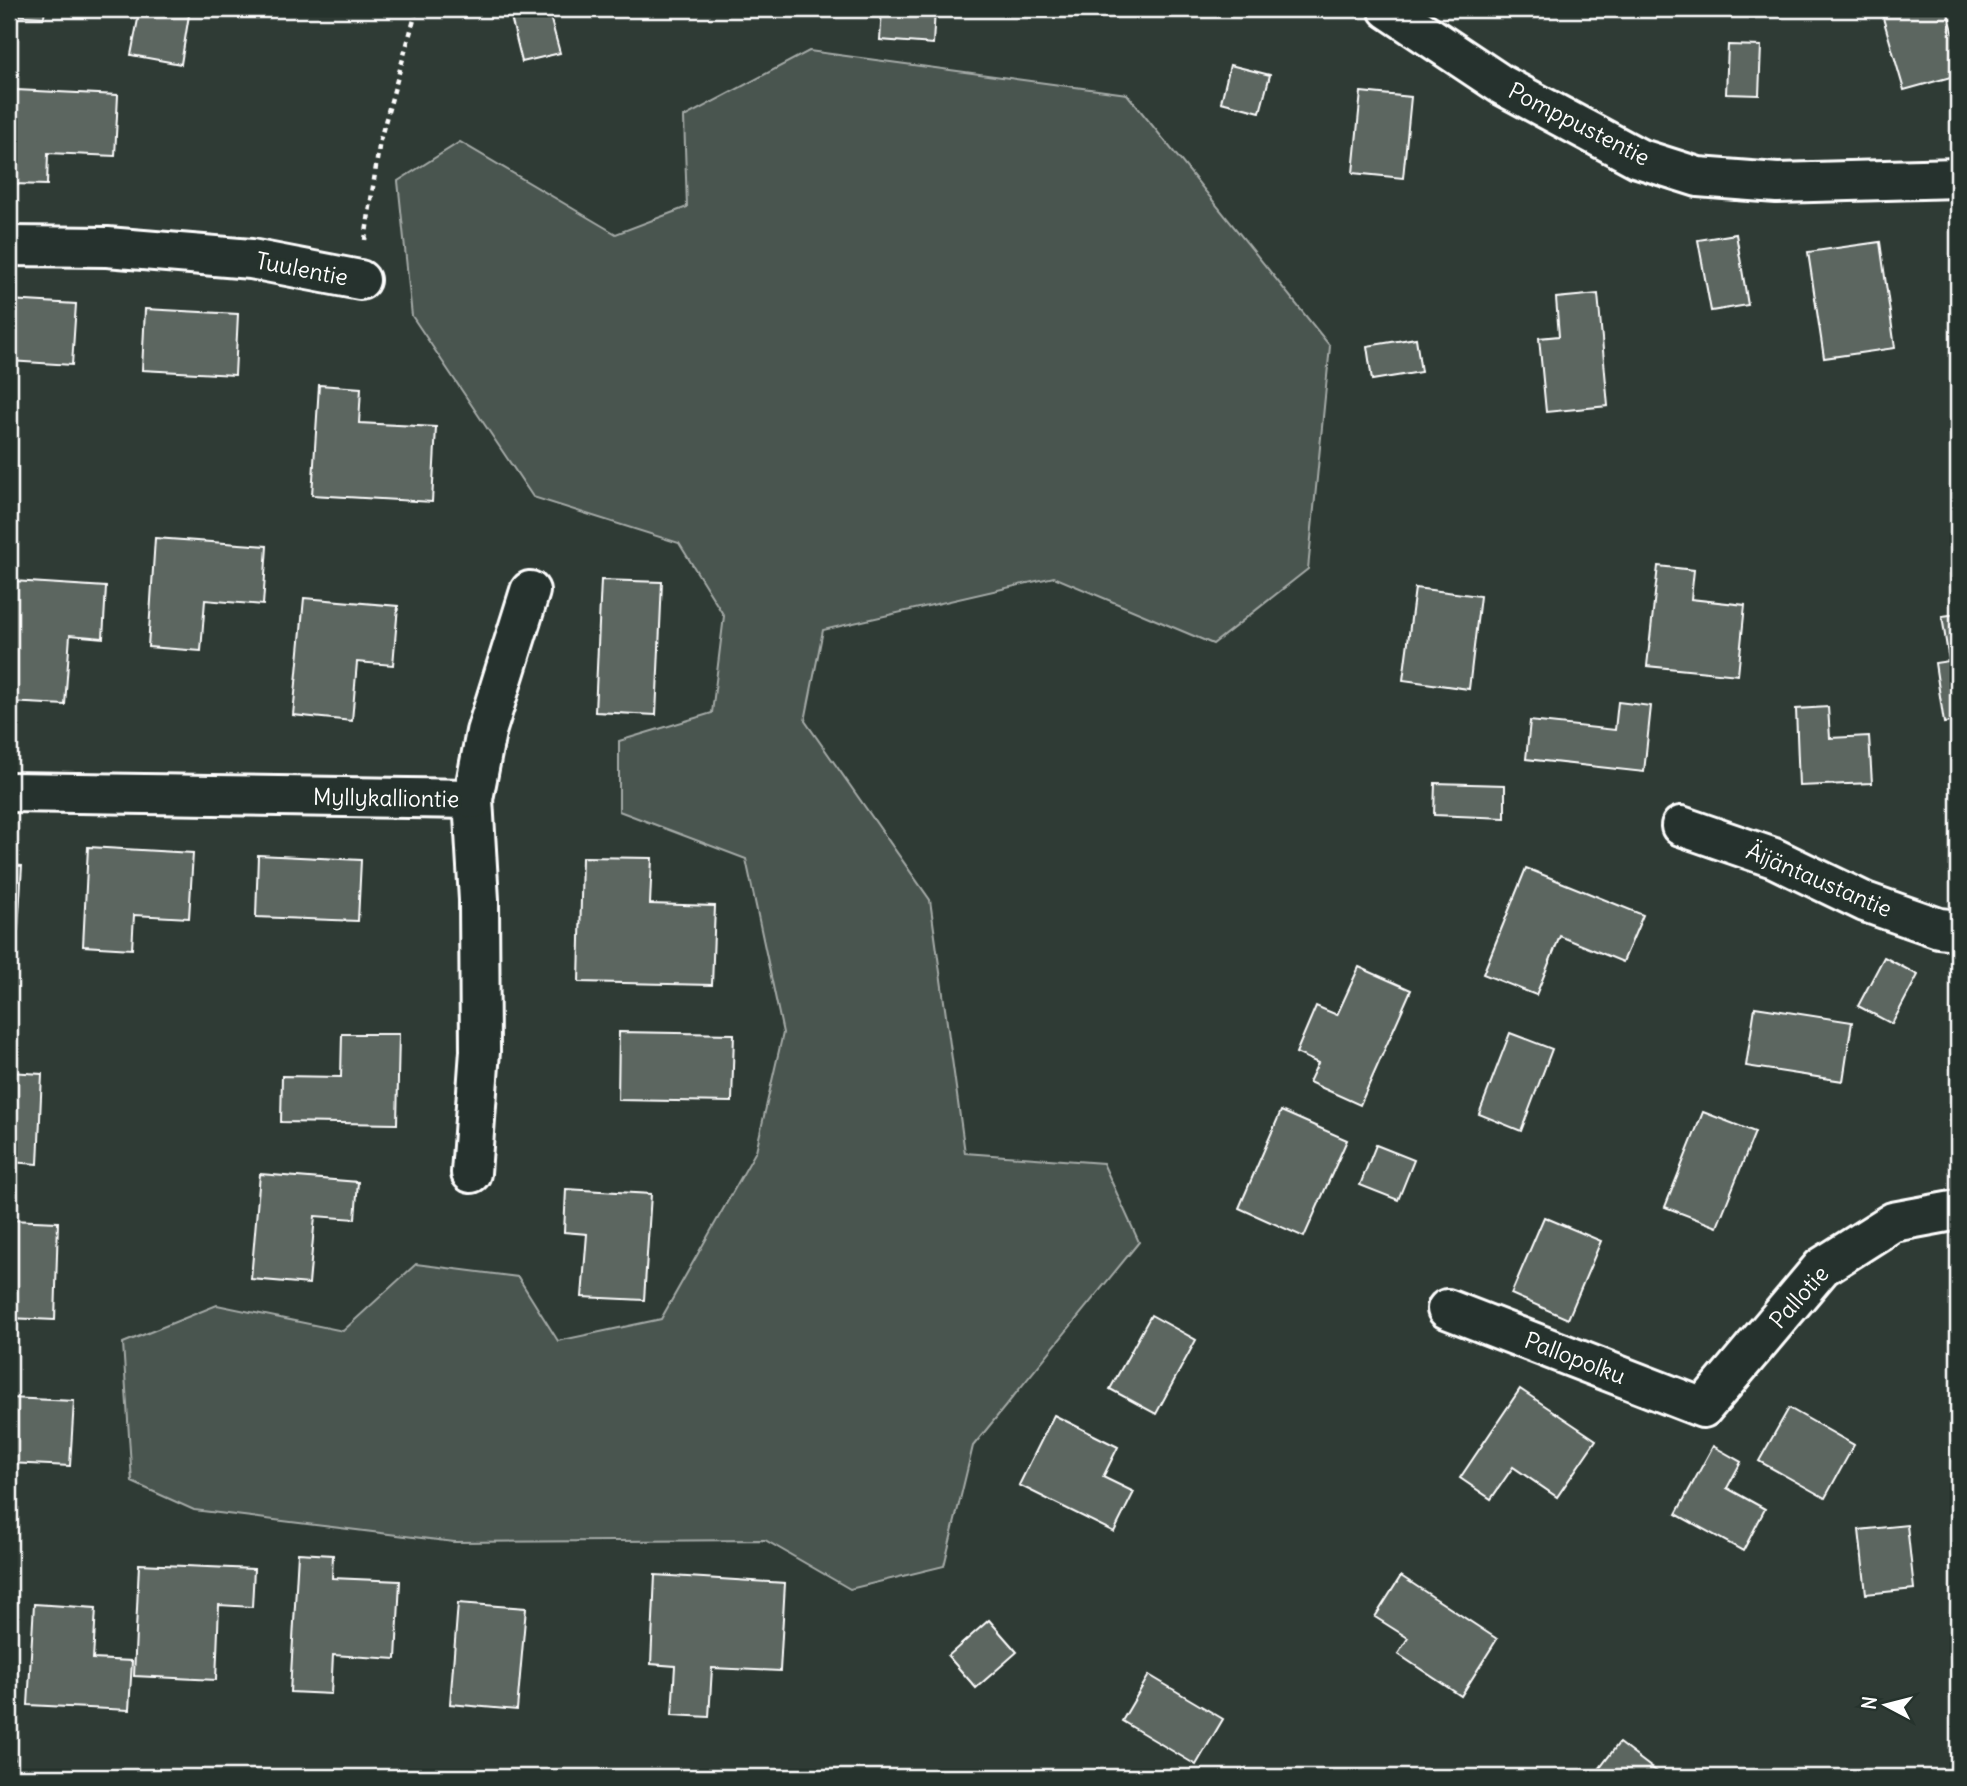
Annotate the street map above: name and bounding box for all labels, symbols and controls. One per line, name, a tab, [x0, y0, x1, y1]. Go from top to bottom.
street label: Pomppustentie	[1504, 75, 1655, 172]
street label: Tuulentie	[254, 245, 351, 292]
street label: Myllykalliontie	[313, 782, 459, 813]
street label: Äijäntaustantie	[1742, 836, 1896, 923]
street label: Pallotie	[1763, 1259, 1834, 1334]
street label: Pallopolku	[1521, 1325, 1630, 1390]
north arrow	[1852, 1670, 1922, 1740]
text: N	[1856, 1695, 1882, 1711]

